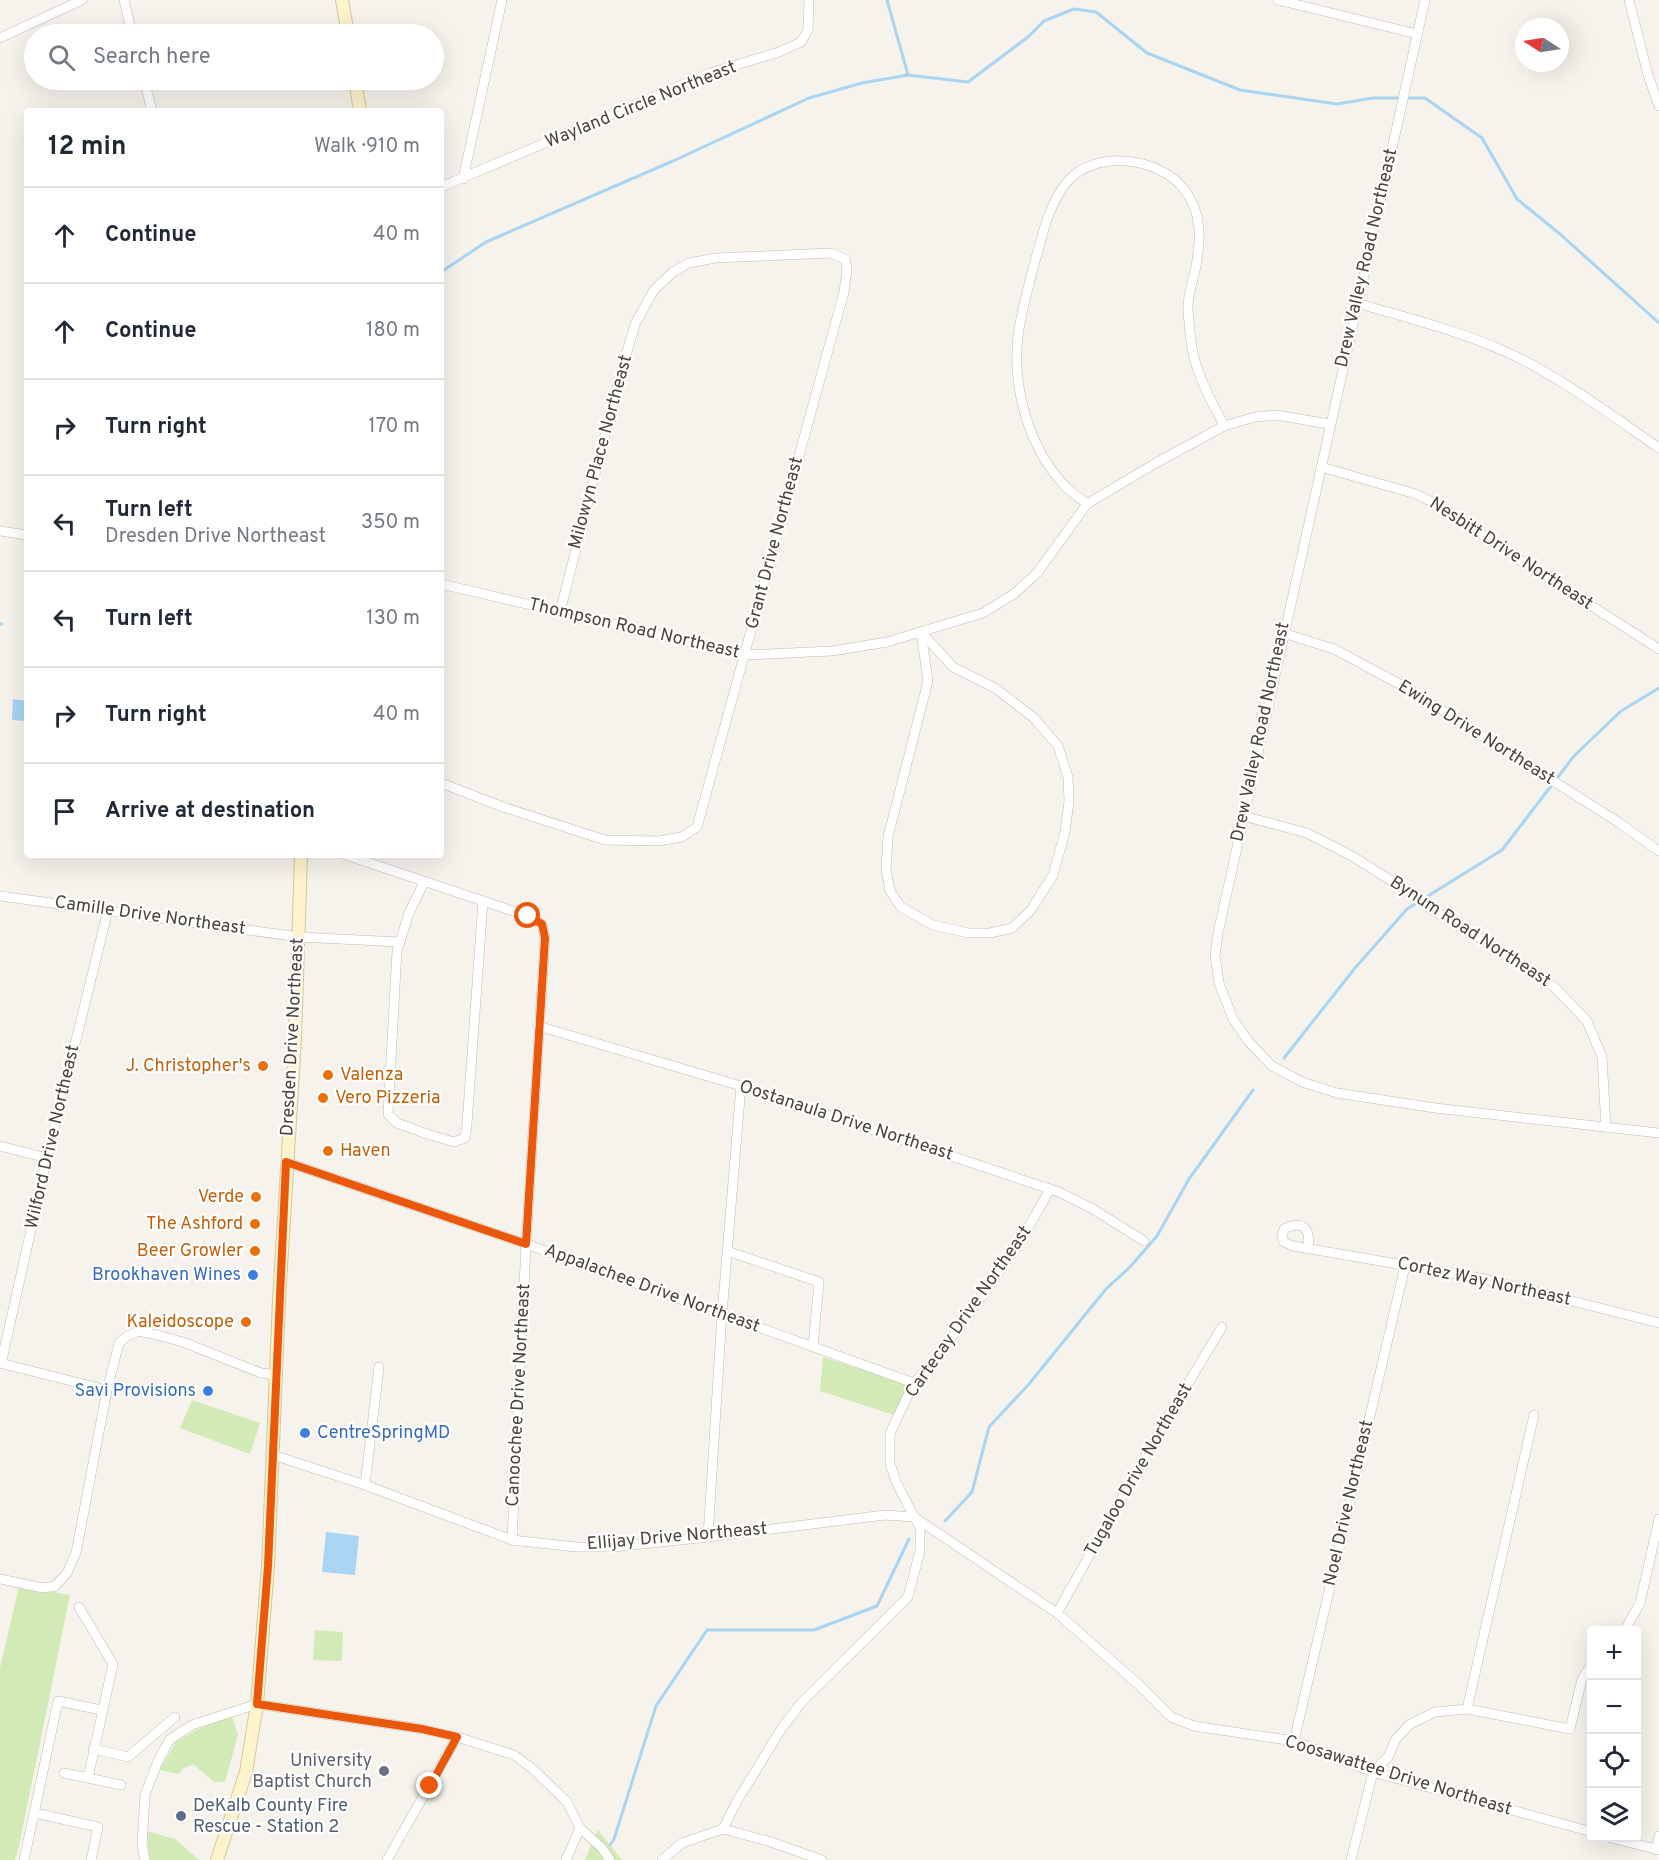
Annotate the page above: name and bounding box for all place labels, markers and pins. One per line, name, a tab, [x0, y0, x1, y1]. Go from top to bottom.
place label: J. Christopher's	[125, 1055, 251, 1078]
marker: J. Christopher's	[256, 1059, 270, 1073]
place label: Valenza	[340, 1064, 403, 1087]
marker: Valenza	[321, 1068, 335, 1082]
place label: Vero Pizzeria	[335, 1087, 440, 1110]
marker: Vero Pizzeria	[316, 1091, 330, 1105]
place label: Haven	[340, 1140, 391, 1163]
marker: Haven	[321, 1144, 335, 1158]
place label: Verde	[198, 1186, 244, 1209]
marker: Verde	[249, 1190, 263, 1204]
place label: The Ashford	[146, 1213, 243, 1236]
marker: The Ashford	[248, 1217, 262, 1231]
place label: Beer Growler	[137, 1240, 243, 1263]
marker: Beer Growler	[248, 1244, 262, 1258]
place label: Brookhaven Wines	[92, 1264, 241, 1287]
marker: Brookhaven Wines	[246, 1268, 260, 1282]
place label: Kaleidoscope	[126, 1311, 234, 1334]
marker: Kaleidoscope	[239, 1315, 253, 1329]
place label: Savi Provisions	[75, 1380, 196, 1403]
marker: Savi Provisions	[201, 1384, 215, 1398]
place label: CentreSpringMD	[317, 1422, 450, 1445]
marker: CentreSpringMD	[298, 1426, 312, 1440]
place label: University Baptist Church	[252, 1750, 372, 1794]
marker: University Baptist Church	[377, 1764, 391, 1778]
place label: DeKalb County Fire Rescue - Station 2	[193, 1795, 348, 1839]
marker: DeKalb County Fire Rescue - Station 2	[174, 1809, 188, 1823]

